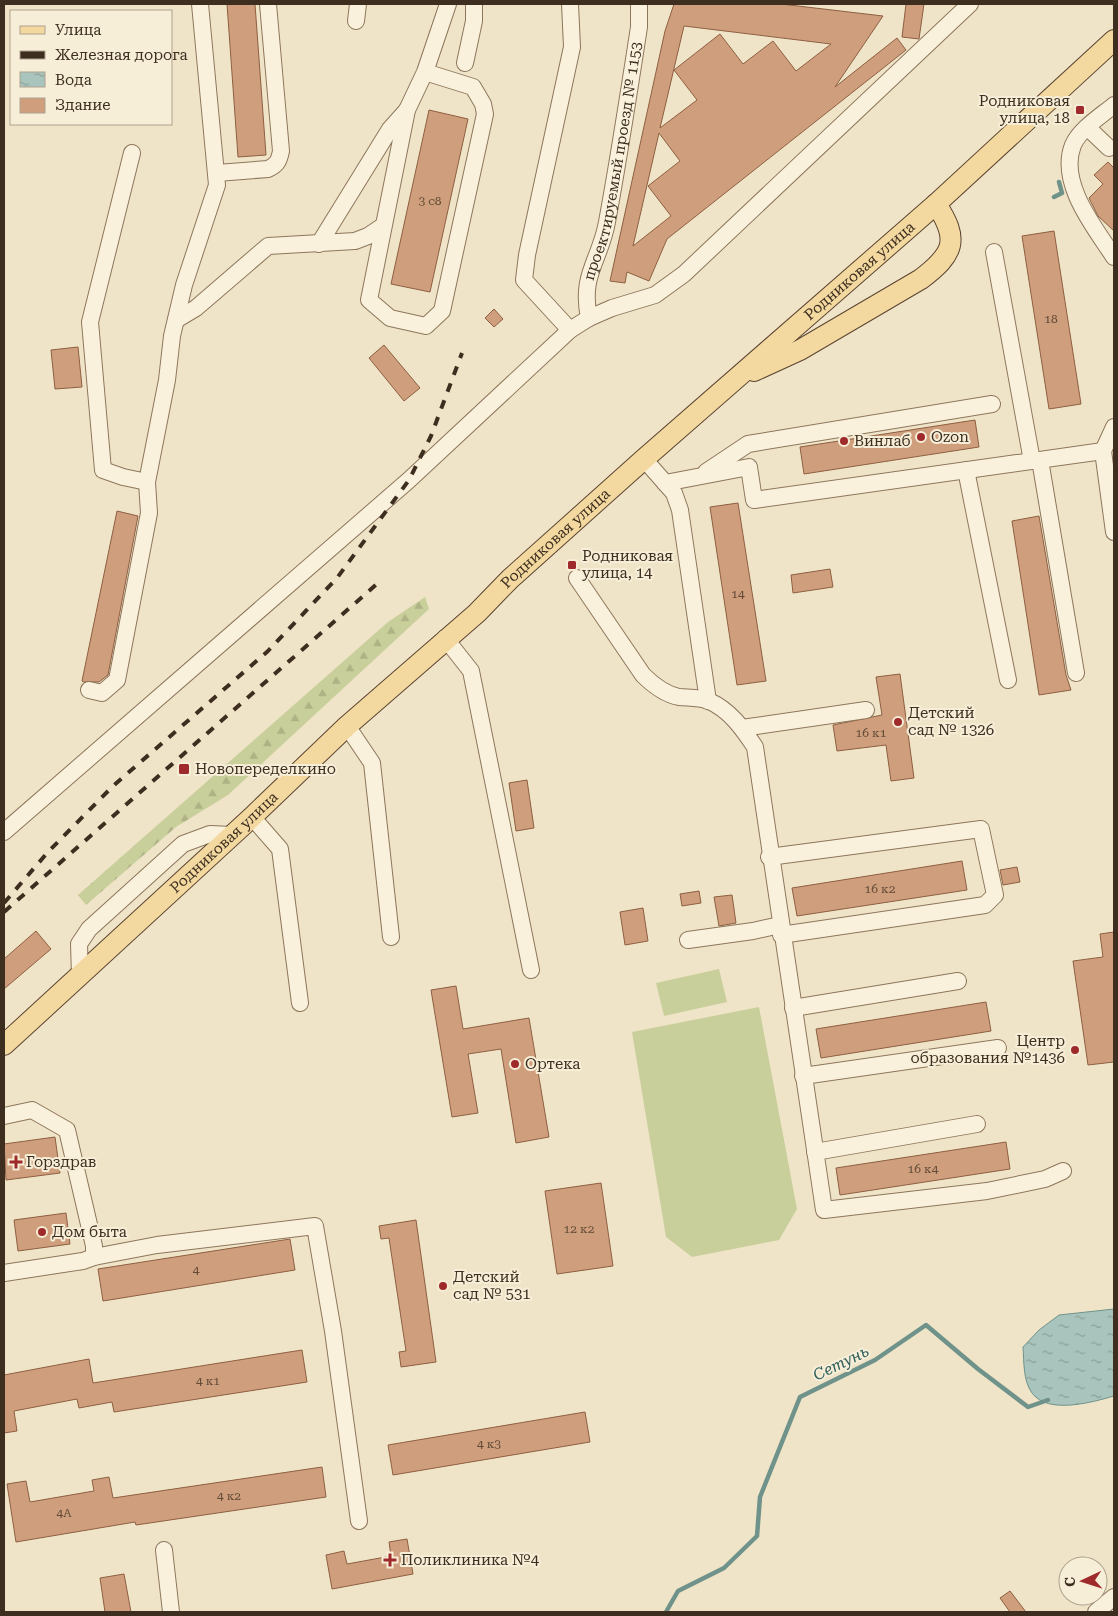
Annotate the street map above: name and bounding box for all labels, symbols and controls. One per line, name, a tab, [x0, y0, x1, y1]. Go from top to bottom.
legend	[10, 10, 172, 125]
text: Улица	[55, 21, 101, 39]
street label: проектируемый проезд № 1153	[580, 40, 646, 282]
text: Железная дорога	[55, 46, 188, 64]
text: Вода	[55, 71, 92, 89]
place label: Родниковая улица, 18	[979, 92, 1070, 127]
text: Здание	[55, 96, 111, 114]
marker: Родниковая улица, 18	[1074, 104, 1086, 116]
house number: 3 c8	[418, 194, 442, 208]
street label: Родниковая улица	[800, 218, 918, 324]
house number: 18	[1044, 312, 1058, 326]
place label: Ozon	[931, 428, 969, 446]
marker: Ozon	[915, 431, 927, 443]
place label: Винлаб	[854, 432, 911, 450]
marker: Винлаб	[838, 435, 850, 447]
street label: Родниковая улица	[497, 485, 614, 592]
place label: Родниковая улица, 14	[582, 547, 673, 582]
marker: Родниковая улица, 14	[566, 559, 578, 571]
house number: 14	[731, 587, 745, 601]
place label: Детский сад № 1326	[908, 704, 994, 739]
marker: Детский сад № 1326	[892, 716, 904, 728]
house number: 16 к1	[856, 726, 887, 740]
place label: Новопеределкино	[195, 760, 336, 778]
marker: Новопеределкино	[177, 762, 191, 776]
street label: Родниковая улица	[166, 788, 282, 897]
house number: 16 к2	[865, 882, 896, 896]
place label: Центр образования №1436	[911, 1032, 1065, 1067]
marker: Центр образования №1436	[1069, 1044, 1081, 1056]
place label: Ортека	[525, 1055, 580, 1073]
marker: Ортека	[509, 1058, 521, 1070]
place label: Горздрав	[26, 1153, 96, 1171]
marker: Горздрав	[10, 1156, 22, 1168]
house number: 16 к4	[908, 1162, 939, 1176]
house number: 12 к2	[564, 1222, 595, 1236]
place label: Дом быта	[52, 1223, 127, 1241]
marker: Дом быта	[36, 1226, 48, 1238]
house number: 4	[193, 1263, 200, 1277]
place label: Детский сад № 531	[453, 1268, 531, 1303]
marker: Детский сад № 531	[437, 1280, 449, 1292]
water label: Сетунь	[810, 1341, 872, 1385]
house number: 4 к1	[196, 1374, 220, 1388]
house number: 4 к3	[477, 1437, 501, 1451]
house number: 4 к2	[217, 1489, 241, 1503]
house number: 4А	[56, 1506, 72, 1520]
place label: Поликлиника №4	[401, 1551, 540, 1569]
marker: Поликлиника №4	[383, 1553, 397, 1567]
north arrow	[1058, 1556, 1108, 1606]
text: С	[1062, 1576, 1078, 1587]

